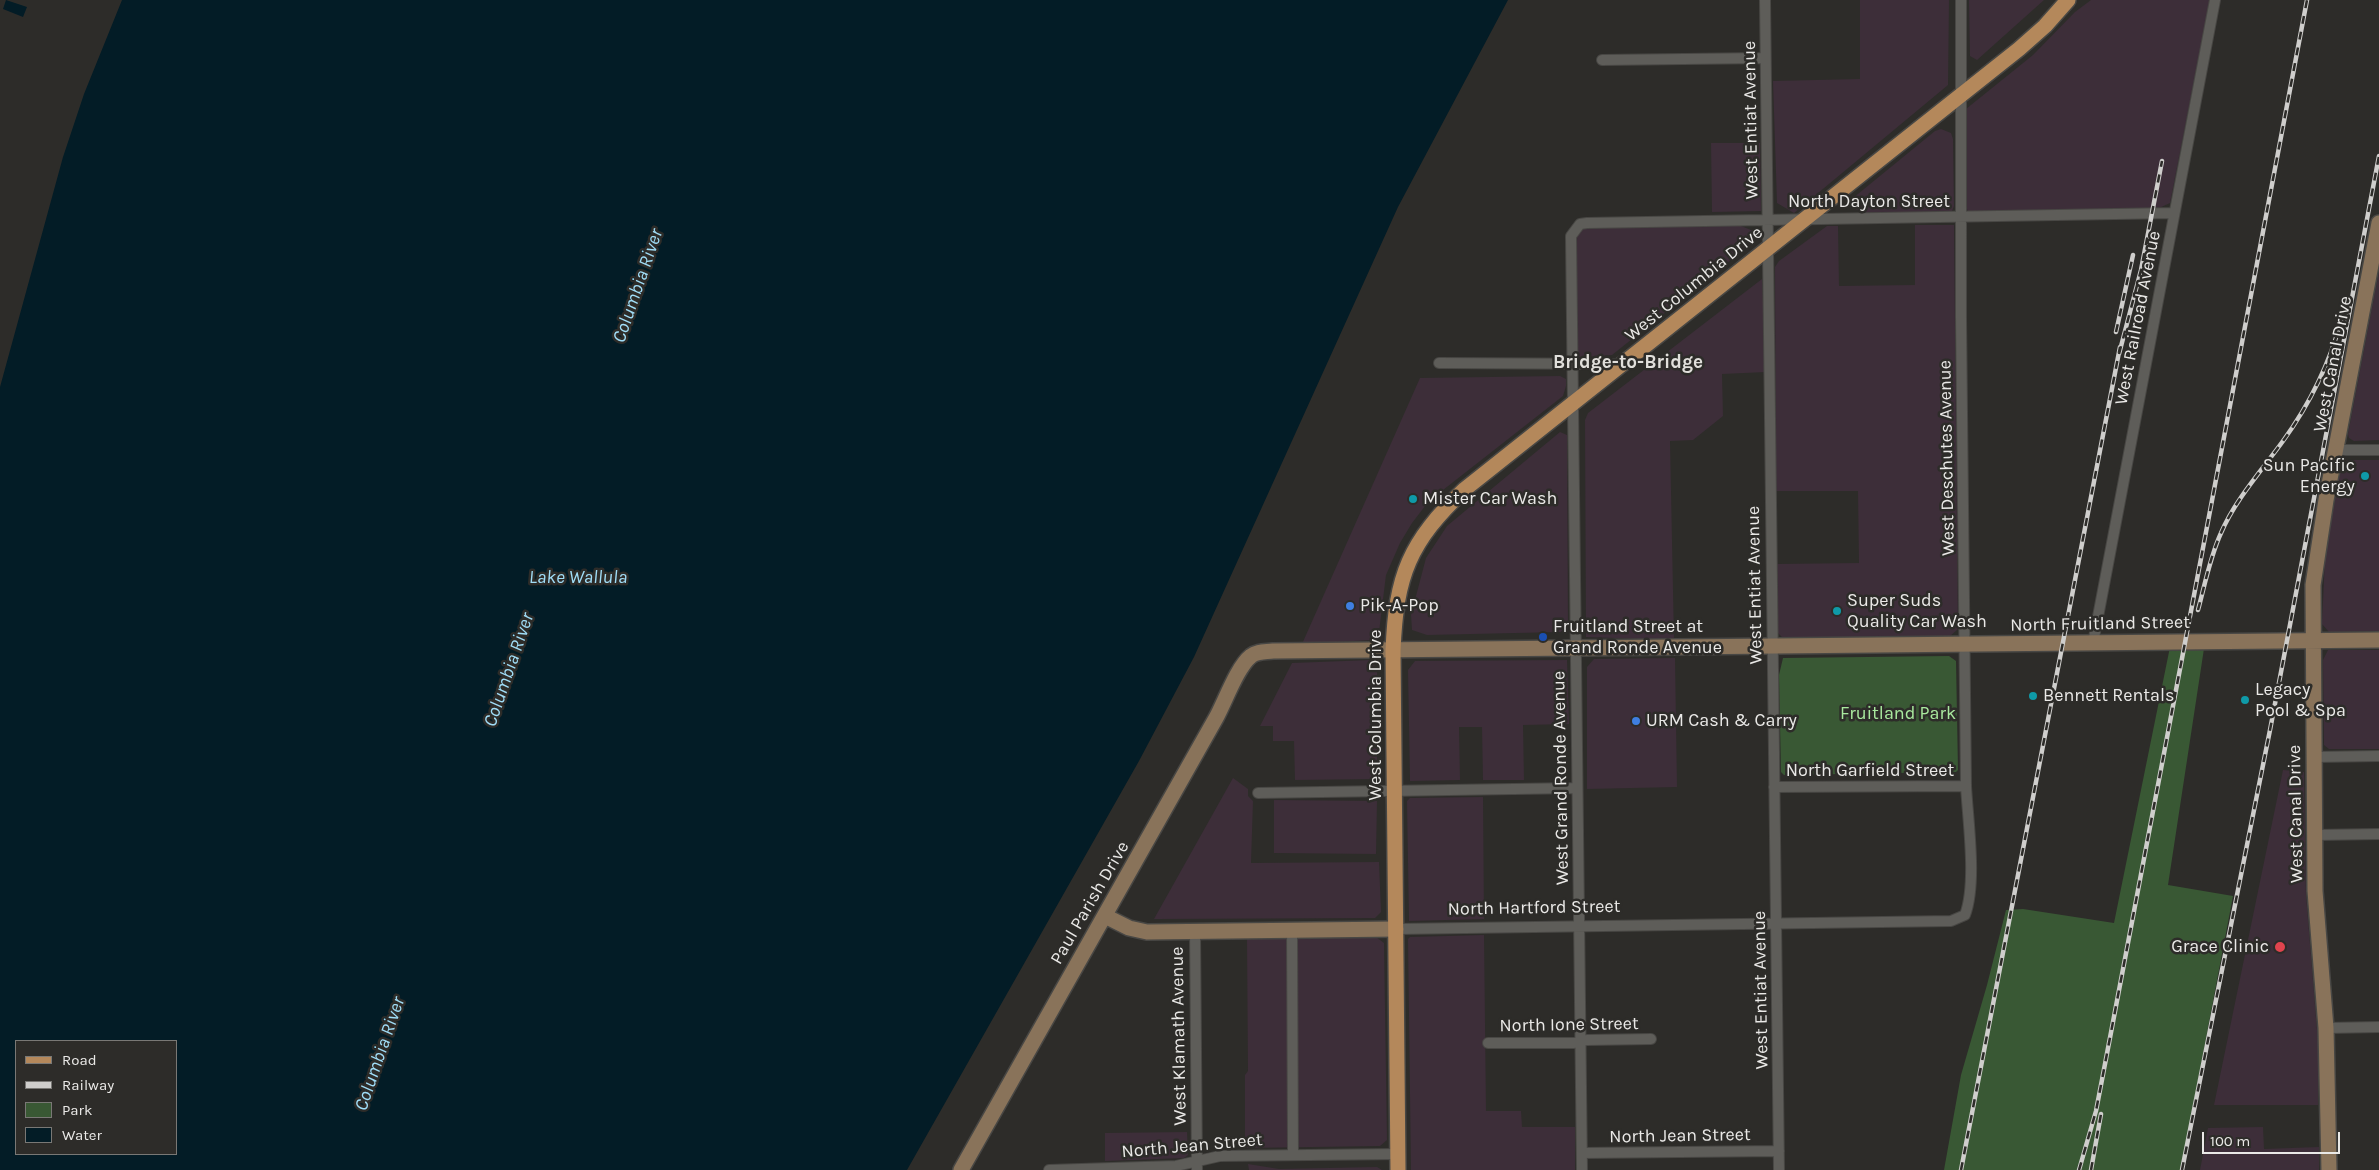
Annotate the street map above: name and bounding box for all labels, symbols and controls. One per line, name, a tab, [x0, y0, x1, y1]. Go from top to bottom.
street label: West Entiat Avenue	[1739, 41, 1763, 199]
street label: North Dayton Street	[1788, 191, 1950, 213]
street label: West Columbia Drive	[1621, 222, 1767, 346]
water label: Columbia River	[608, 226, 668, 346]
street label: West Railroad Avenue	[2111, 229, 2165, 407]
street label: West Canal Drive	[2309, 294, 2357, 434]
district label: Bridge-to-Bridge	[1553, 352, 1703, 374]
street label: West Deschutes Avenue	[1934, 360, 1960, 556]
place label: Sun Pacific Energy	[2263, 455, 2355, 498]
marker: Sun Pacific Energy	[2359, 470, 2371, 482]
place label: Mister Car Wash	[1423, 488, 1557, 510]
marker: Mister Car Wash	[1407, 493, 1419, 505]
street label: West Entiat Avenue	[1743, 506, 1767, 664]
water label: Lake Wallula	[529, 567, 627, 589]
place label: Super Suds Quality Car Wash	[1847, 590, 1987, 632]
place label: Pik-A-Pop	[1360, 595, 1439, 617]
marker: Pik-A-Pop	[1344, 600, 1356, 612]
marker: Super Suds Quality Car Wash	[1831, 605, 1843, 617]
water label: Columbia River	[479, 610, 539, 730]
street label: North Fruitland Street	[2010, 612, 2190, 636]
place label: Fruitland Street at Grand Ronde Avenue	[1553, 616, 1722, 659]
street label: West Columbia Drive	[1365, 629, 1387, 801]
marker: Fruitland Street at Grand Ronde Avenue	[1537, 631, 1549, 643]
street label: West Grand Ronde Avenue	[1548, 671, 1574, 885]
place label: Legacy Pool & Spa	[2255, 679, 2346, 722]
place label: Bennett Rentals	[2043, 685, 2175, 707]
marker: Bennett Rentals	[2027, 690, 2039, 702]
marker: Legacy Pool & Spa	[2239, 694, 2251, 706]
park label: Fruitland Park	[1840, 703, 1956, 725]
place label: URM Cash & Carry	[1646, 710, 1797, 732]
marker: URM Cash & Carry	[1630, 715, 1642, 727]
street label: West Canal Drive	[2284, 745, 2308, 883]
street label: North Garfield Street	[1786, 760, 1954, 782]
street label: Paul Parish Drive	[1046, 838, 1134, 968]
street label: North Hartford Street	[1448, 896, 1620, 920]
street label: West Entiat Avenue	[1749, 911, 1773, 1069]
place label: Grace Clinic	[2171, 936, 2269, 958]
marker: Grace Clinic	[2273, 940, 2287, 954]
street label: West Klamath Avenue	[1167, 946, 1191, 1126]
water label: Columbia River	[350, 994, 410, 1114]
street label: North Ione Street	[1499, 1013, 1639, 1037]
legend	[15, 1040, 178, 1155]
text: Road	[62, 1051, 97, 1069]
text: Railway	[62, 1076, 114, 1094]
text: Park	[62, 1101, 92, 1119]
scale bar	[2204, 1122, 2342, 1154]
street label: North Jean Street	[1609, 1124, 1751, 1148]
text: Water	[62, 1126, 102, 1144]
street label: North Jean Street	[1121, 1129, 1263, 1163]
text: 100 m	[2210, 1132, 2250, 1150]

